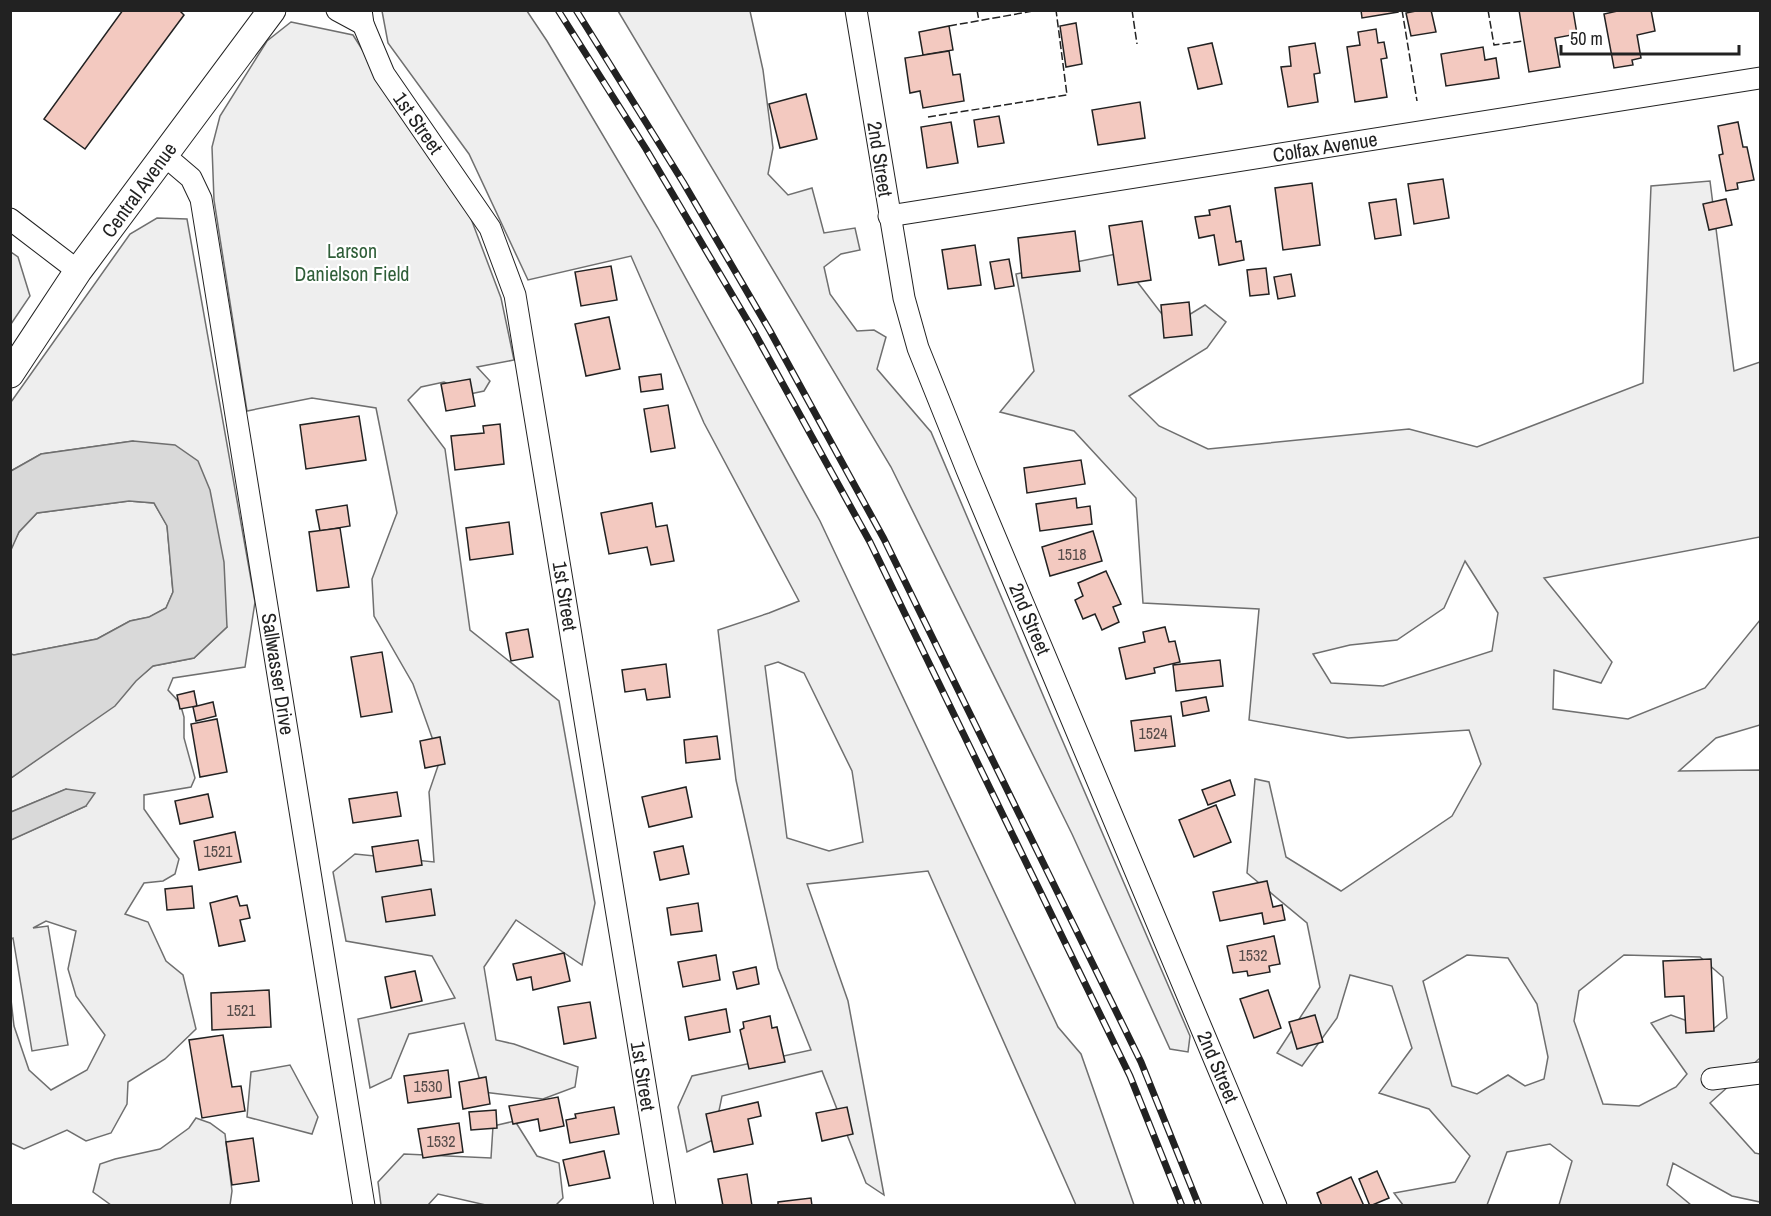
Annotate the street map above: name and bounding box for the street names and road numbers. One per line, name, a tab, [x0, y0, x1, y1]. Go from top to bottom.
street label: 1st Street	[387, 86, 450, 160]
street label: 2nd Street	[861, 119, 900, 199]
street label: Colfax Avenue	[1271, 125, 1379, 168]
street label: Central Avenue	[95, 137, 182, 243]
street label: 1st Street	[547, 559, 584, 633]
street label: 2nd Street	[1003, 579, 1058, 659]
street label: Sallwasser Drive	[256, 611, 301, 737]
street label: 2nd Street	[1191, 1027, 1246, 1107]
street label: 1st Street	[625, 1039, 662, 1113]

